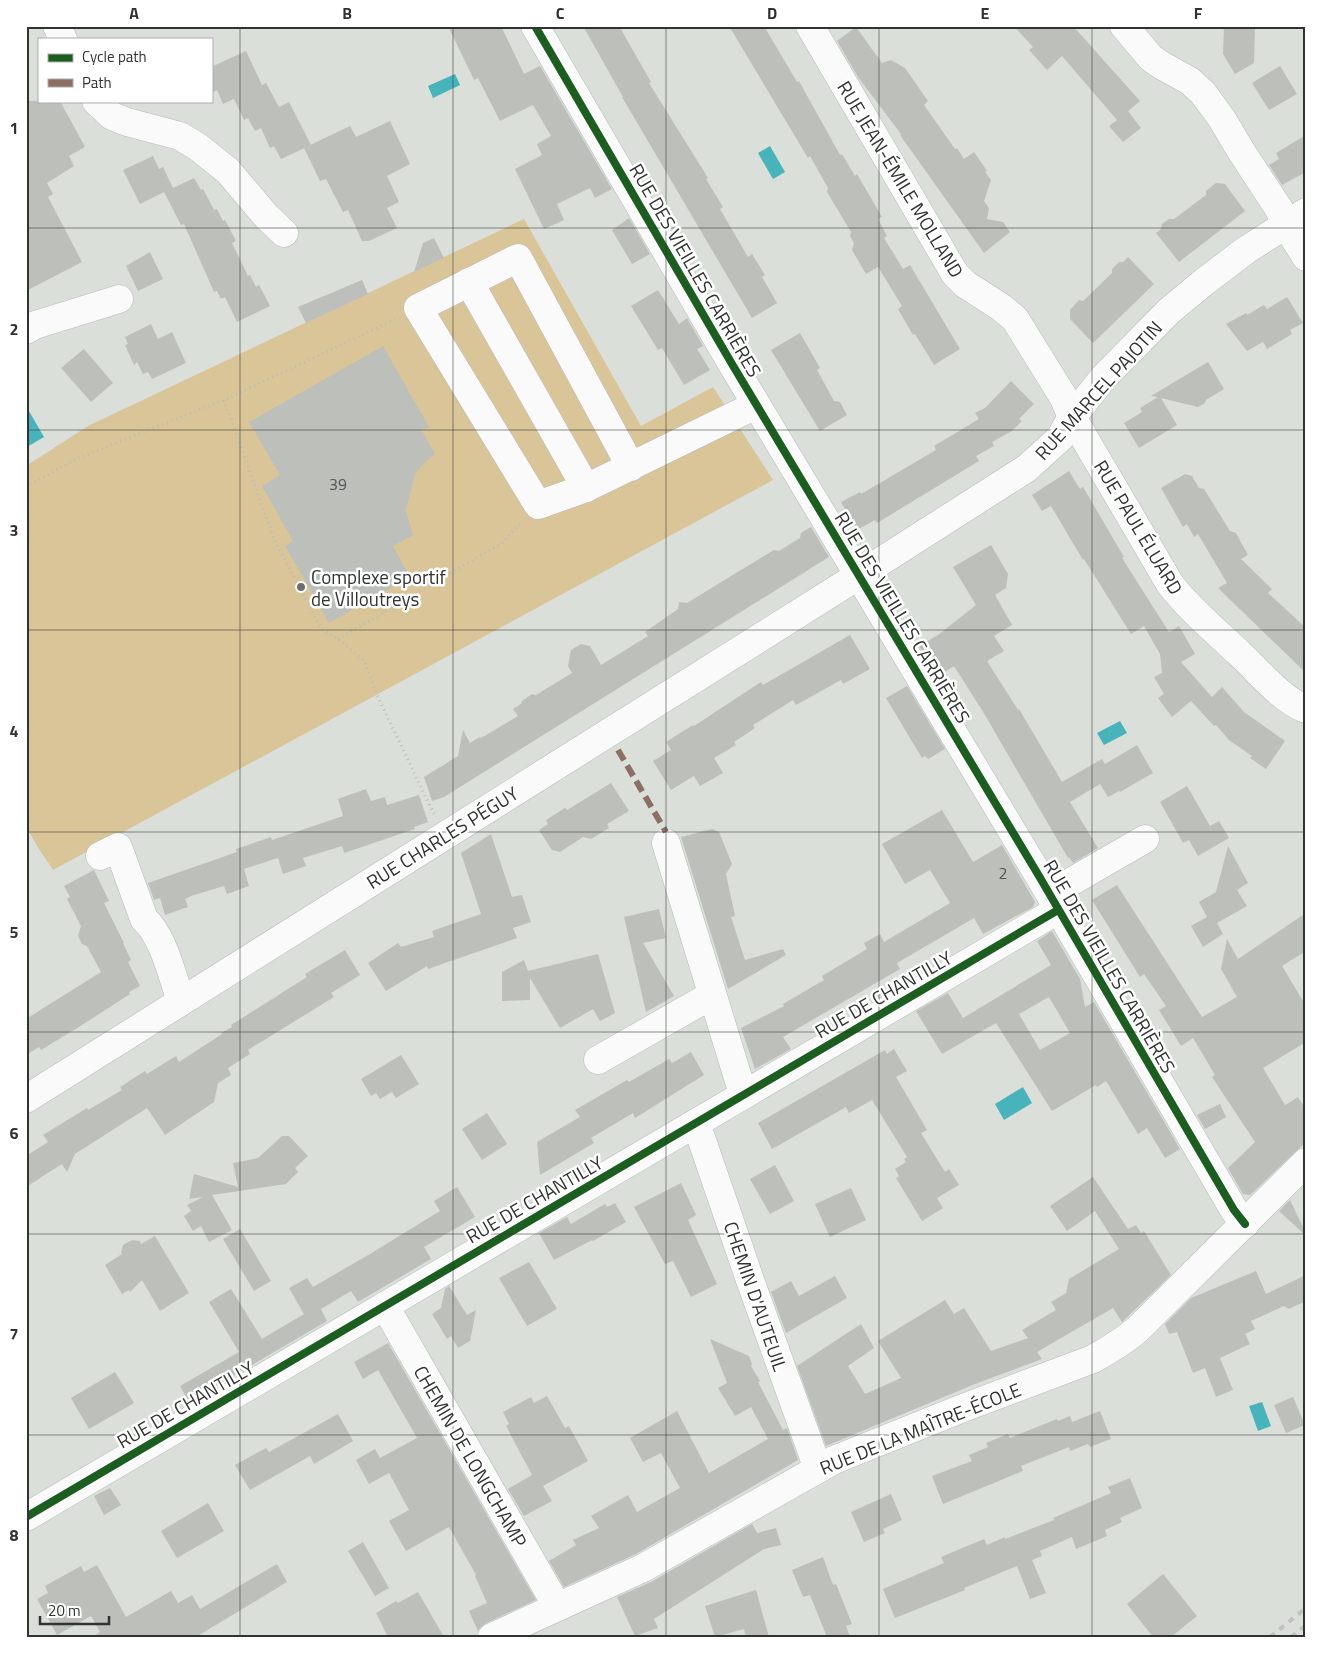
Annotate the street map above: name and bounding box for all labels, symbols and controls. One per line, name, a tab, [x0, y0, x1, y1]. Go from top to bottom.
text: A	[129, 1, 139, 25]
text: B	[342, 1, 352, 25]
text: C	[556, 1, 565, 25]
text: D	[767, 1, 777, 25]
text: E	[981, 1, 990, 25]
text: F	[1194, 1, 1203, 25]
legend	[38, 38, 212, 102]
text: Cycle path	[82, 45, 147, 68]
text: Path	[82, 71, 112, 94]
street label: RUE JEAN-ÉMILE MOLLAND	[831, 75, 971, 283]
text: 1	[10, 116, 18, 140]
street label: RUE DES VIEILLES CARRIÈRES	[623, 158, 769, 382]
street label: RUE MARCEL PAJOTIN	[1027, 314, 1169, 466]
text: 2	[10, 317, 18, 341]
street label: RUE PAUL ÉLUARD	[1087, 454, 1191, 600]
house number: 39	[329, 472, 347, 496]
street label: RUE DES VIEILLES CARRIÈRES	[828, 506, 978, 728]
text: 3	[10, 518, 18, 542]
place label: Complexe sportif de Villoutreys	[311, 562, 446, 613]
marker: Complexe sportif de Villoutreys	[295, 581, 307, 593]
text: 4	[10, 719, 19, 743]
street label: RUE CHARLES PÉGUY	[360, 778, 524, 896]
street label: RUE DES VIEILLES CARRIÈRES	[1037, 854, 1183, 1078]
house number: 2	[999, 861, 1007, 885]
text: 5	[10, 920, 19, 944]
street label: RUE DE CHANTILLY	[809, 942, 958, 1045]
text: 6	[10, 1121, 19, 1145]
street label: RUE DE CHANTILLY	[460, 1147, 609, 1250]
street label: CHEMIN D'AUTEUIL	[717, 1217, 795, 1375]
text: 7	[10, 1322, 18, 1346]
street label: RUE DE CHANTILLY	[111, 1352, 260, 1455]
street label: CHEMIN DE LONGCHAMP	[407, 1360, 535, 1552]
street label: RUE DE LA MAÎTRE-ÉCOLE	[815, 1374, 1025, 1482]
text: 8	[10, 1523, 19, 1547]
scale bar	[40, 1593, 109, 1625]
text: 20 m	[48, 1599, 81, 1622]

